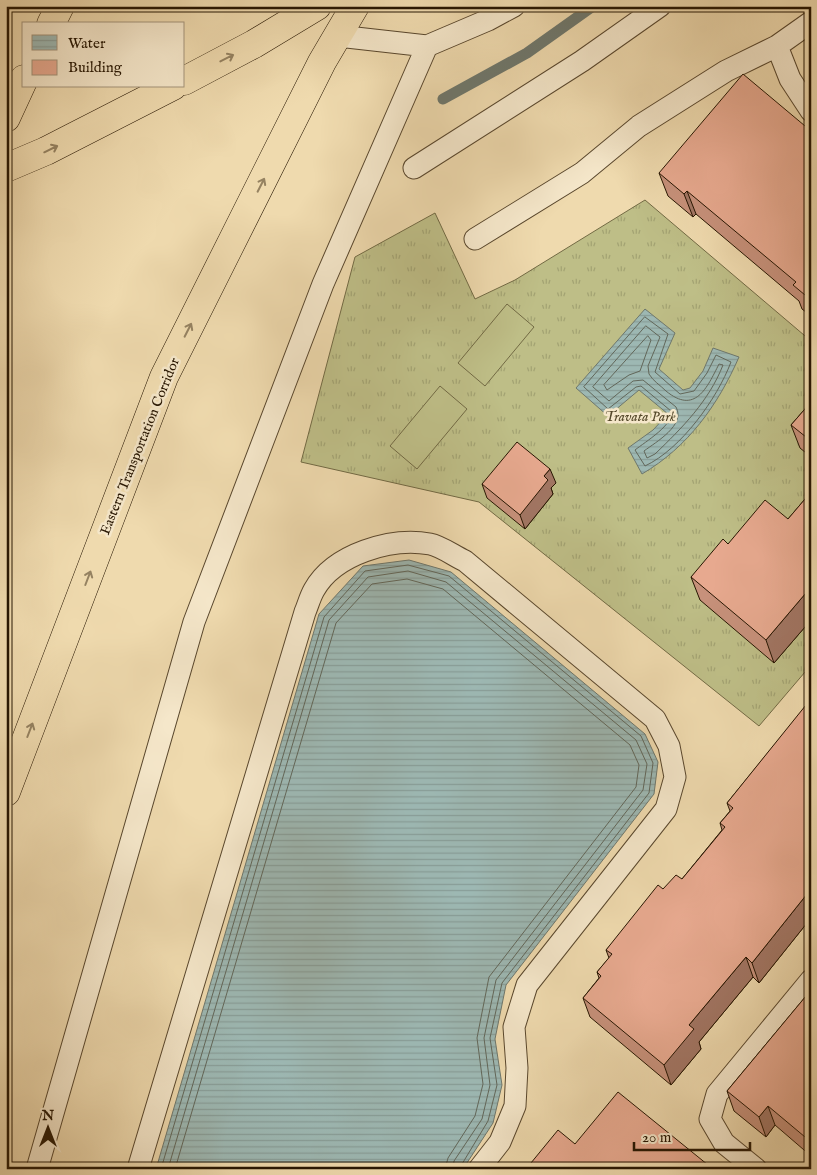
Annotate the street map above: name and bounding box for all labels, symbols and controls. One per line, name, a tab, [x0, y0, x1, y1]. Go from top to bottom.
legend	[22, 22, 185, 88]
text: Water	[68, 34, 106, 53]
one-way arrow	[219, 53, 234, 62]
text: Building	[68, 58, 123, 77]
one-way arrow	[43, 143, 58, 153]
one-way arrow	[256, 178, 266, 193]
one-way arrow	[183, 323, 193, 338]
street label: Eastern Transportation Corridor	[96, 355, 184, 538]
park label: Travata Park	[604, 408, 676, 426]
one-way arrow	[84, 571, 93, 586]
one-way arrow	[26, 723, 35, 738]
north arrow	[22, 1102, 72, 1152]
text: N	[41, 1107, 54, 1125]
scale bar	[634, 1120, 751, 1152]
text: 20 m	[642, 1128, 672, 1147]

